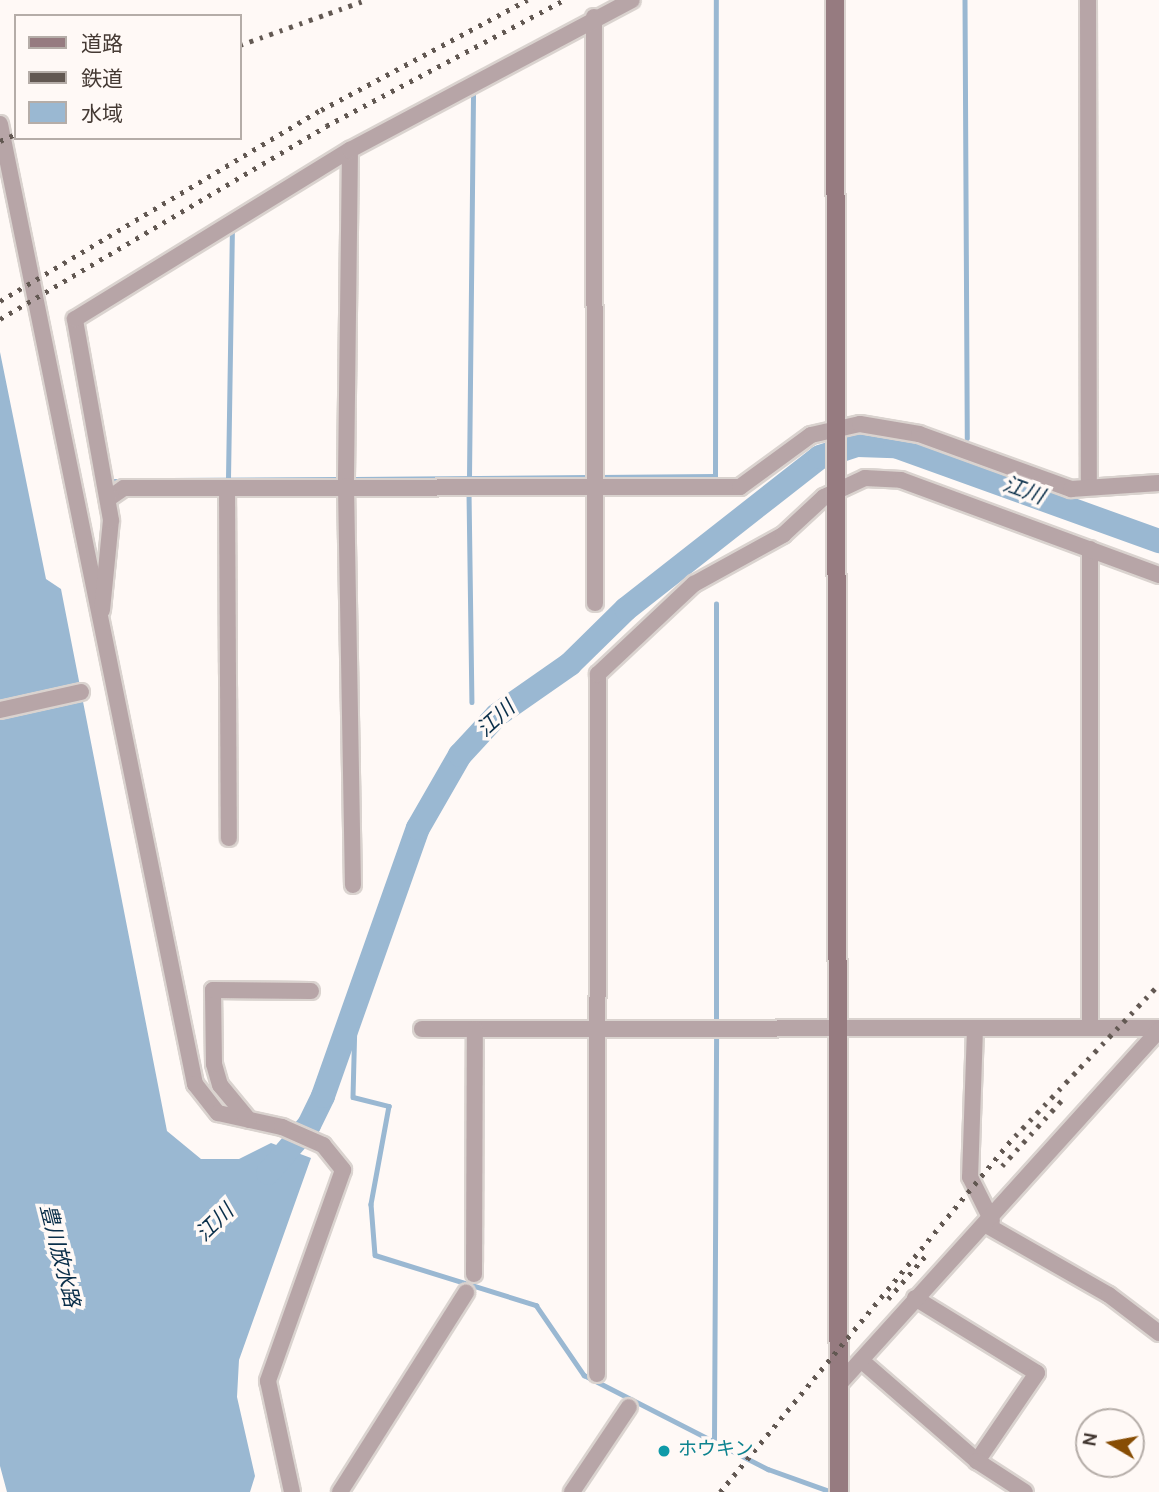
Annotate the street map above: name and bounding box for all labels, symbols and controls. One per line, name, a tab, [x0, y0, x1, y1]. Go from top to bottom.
legend	[14, 14, 242, 140]
text: 道路	[81, 32, 123, 59]
text: 鉄道	[81, 67, 123, 94]
text: 水域	[81, 102, 123, 129]
water label: 江川	[999, 473, 1047, 511]
water label: 江川	[473, 697, 521, 743]
water label: 江川	[192, 1200, 240, 1248]
water label: 豊川放水路	[33, 1202, 83, 1310]
north arrow	[1075, 1408, 1145, 1478]
text: N	[1078, 1431, 1104, 1449]
place label: ホウキン	[678, 1440, 754, 1462]
marker: ホウキン	[656, 1443, 672, 1459]

